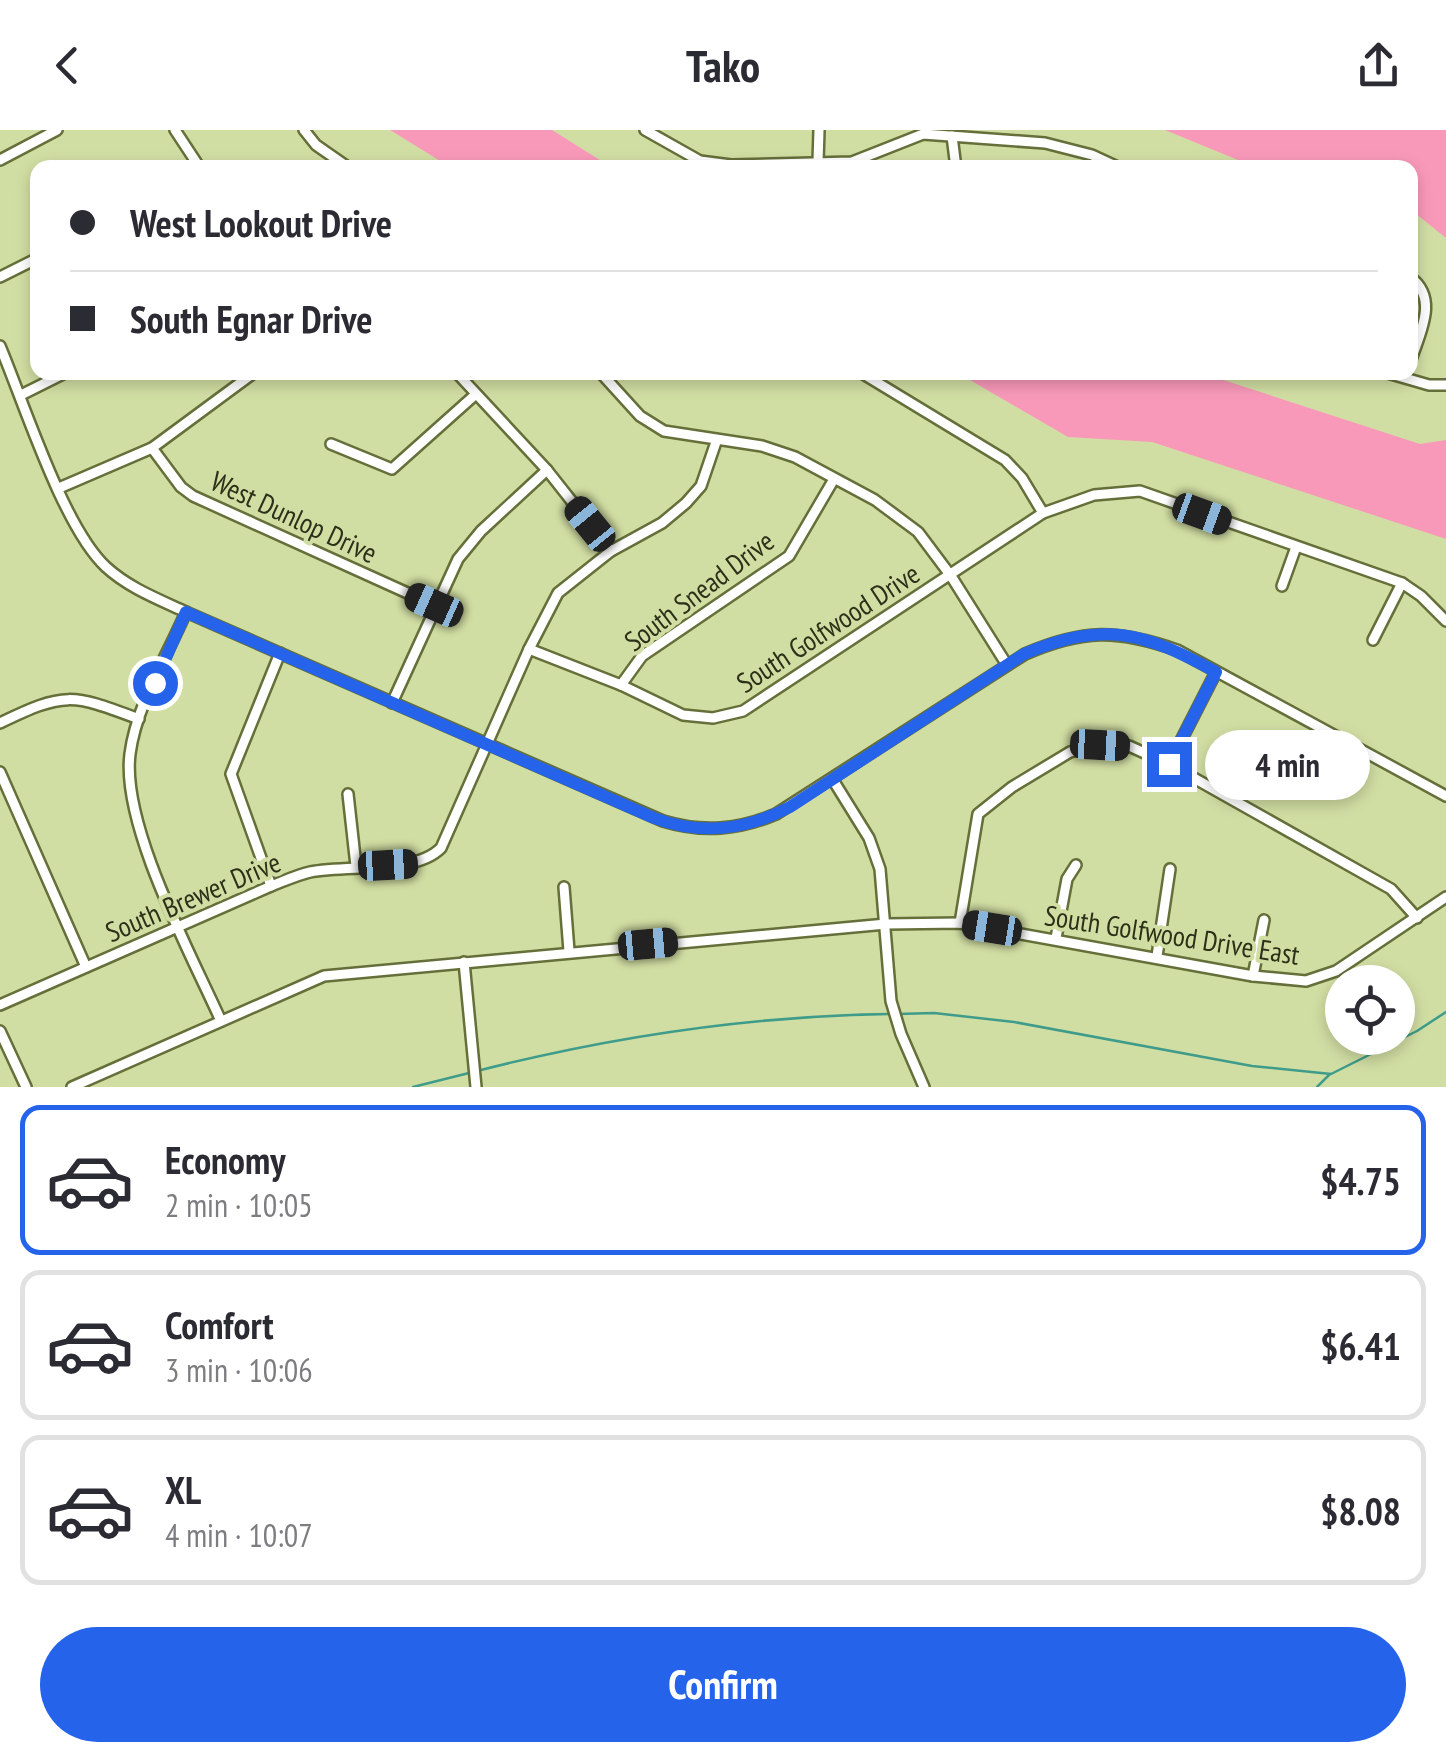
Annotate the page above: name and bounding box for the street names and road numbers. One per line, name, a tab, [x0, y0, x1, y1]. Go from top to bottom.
street label: West Dunlop Drive	[205, 462, 383, 571]
street label: South Snead Drive	[616, 522, 781, 659]
street label: South Golfwood Drive	[729, 555, 926, 701]
street label: South Brewer Drive	[100, 843, 286, 950]
street label: South Golfwood Drive East	[1042, 896, 1302, 973]

